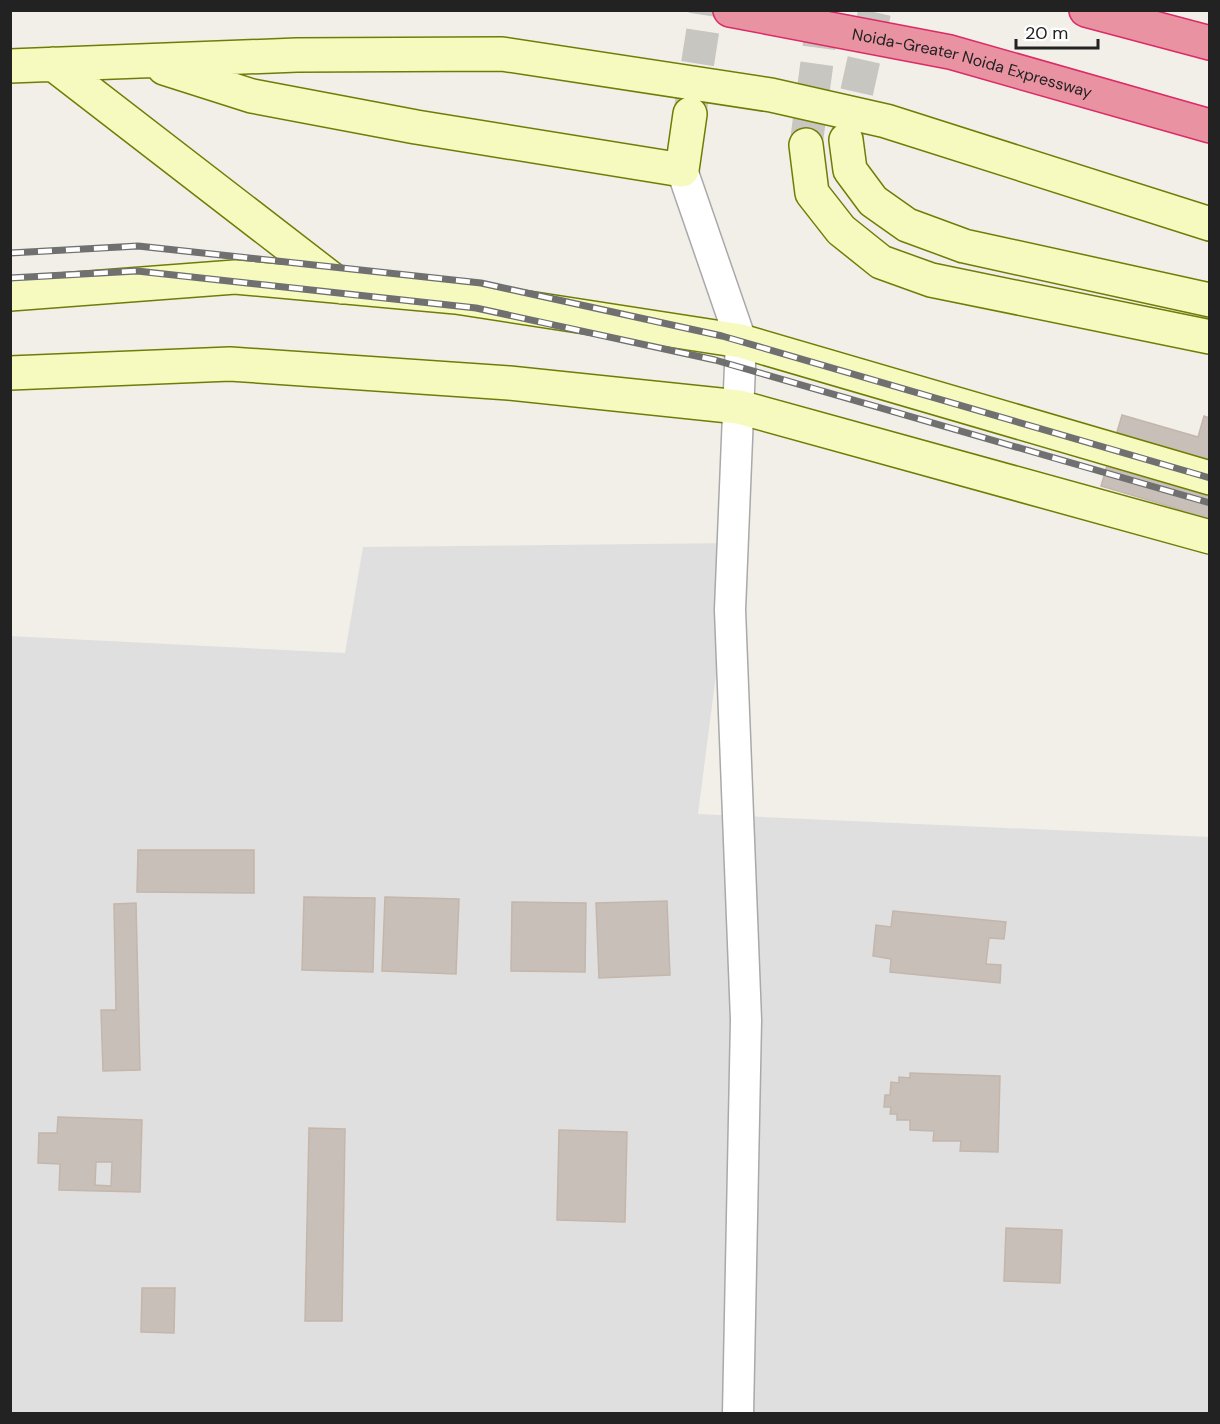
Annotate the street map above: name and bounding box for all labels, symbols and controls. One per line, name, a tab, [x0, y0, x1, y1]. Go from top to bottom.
scale bar	[1016, 12, 1098, 50]
text: 20 m	[1025, 21, 1068, 45]
street label: Noida-Greater Noida Expressway	[850, 23, 1095, 102]

